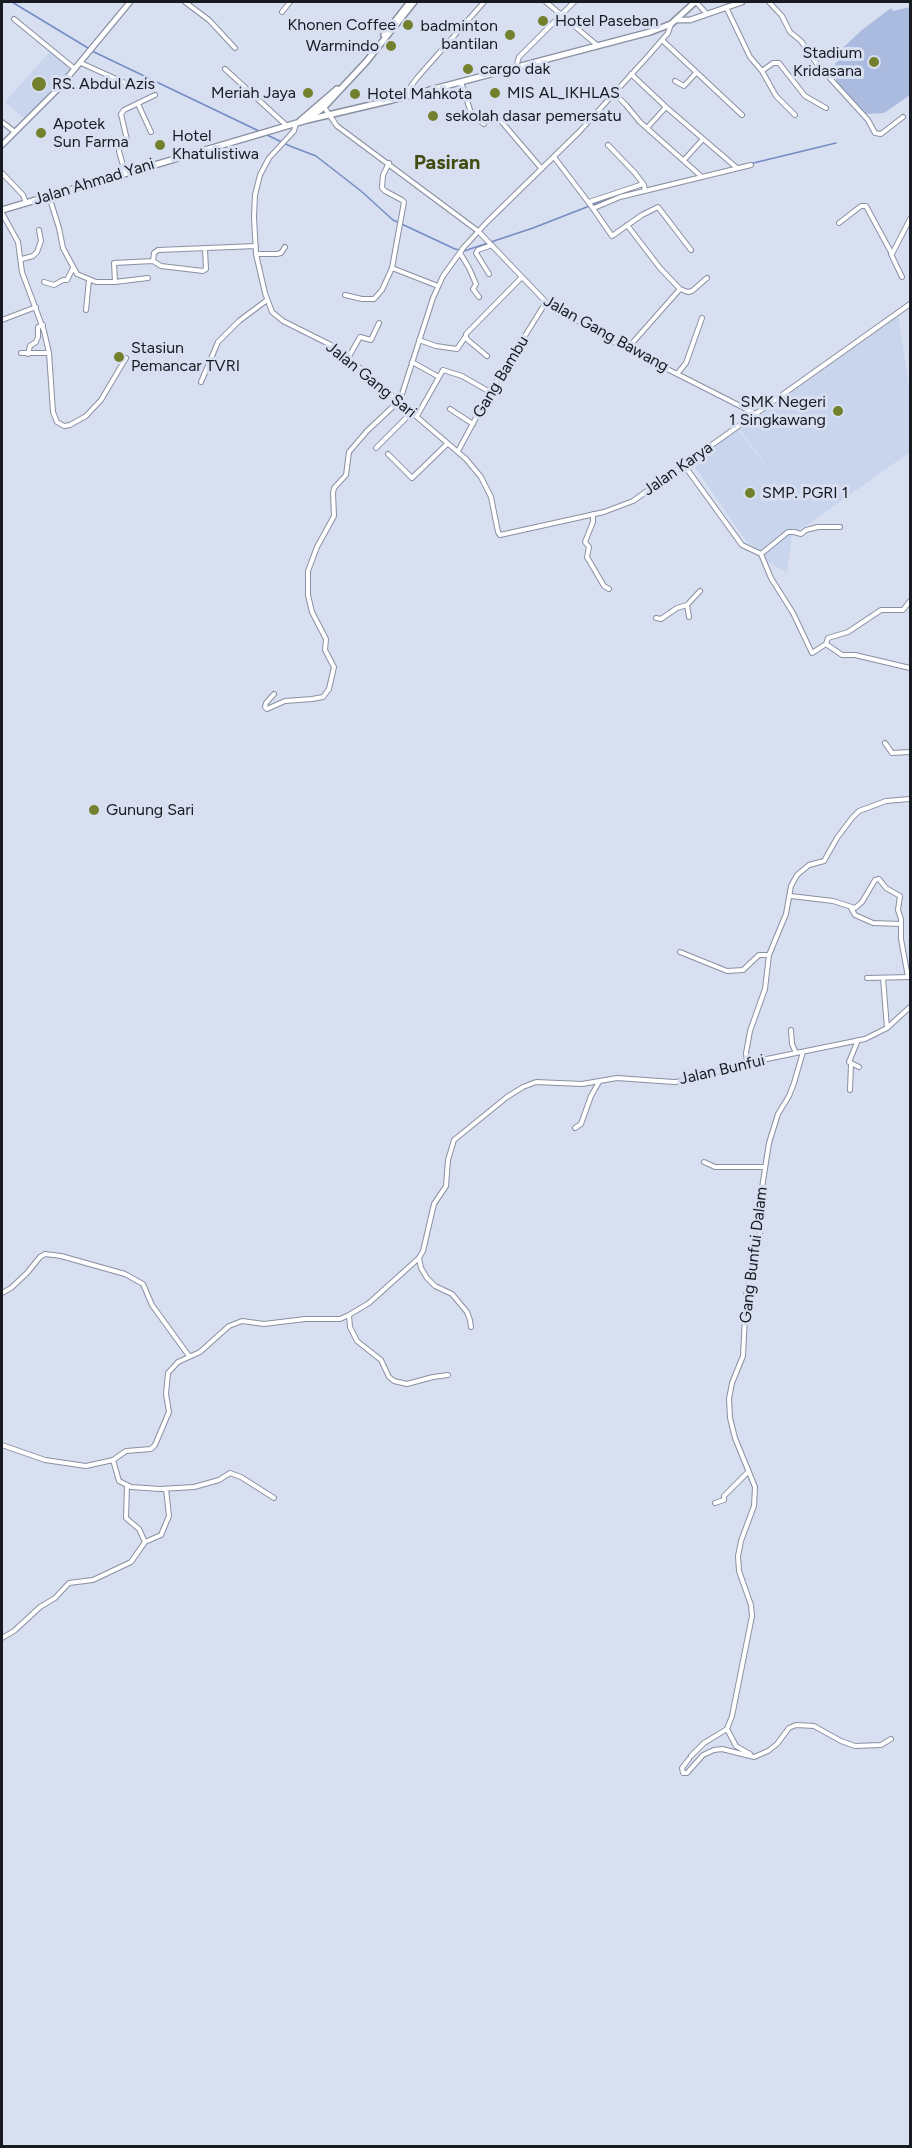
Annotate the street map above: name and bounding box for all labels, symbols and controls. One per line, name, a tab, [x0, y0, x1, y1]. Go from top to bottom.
place label: Hotel Paseban	[555, 11, 658, 31]
marker: Hotel Paseban	[536, 14, 550, 28]
place label: Khonen Coffee	[287, 15, 396, 35]
place label: badminton bantilan	[421, 16, 498, 54]
marker: Khonen Coffee	[401, 18, 415, 32]
marker: badminton bantilan	[503, 28, 517, 42]
place label: Warmindo	[306, 36, 379, 56]
marker: Warmindo	[384, 39, 398, 53]
place label: Stadium Kridasana	[793, 43, 862, 81]
marker: Stadium Kridasana	[867, 55, 881, 69]
place label: cargo dak	[480, 59, 550, 79]
marker: cargo dak	[461, 62, 475, 76]
place label: RS. Abdul Azis	[52, 74, 155, 94]
marker: RS. Abdul Azis	[30, 75, 48, 93]
place label: Meriah Jaya	[211, 83, 296, 103]
place label: MIS AL_IKHLAS	[507, 83, 620, 103]
place label: Hotel Mahkota	[367, 84, 472, 104]
marker: Meriah Jaya	[301, 86, 315, 100]
marker: MIS AL_IKHLAS	[488, 86, 502, 100]
marker: Hotel Mahkota	[348, 87, 362, 101]
place label: sekolah dasar pemersatu	[445, 106, 622, 126]
marker: sekolah dasar pemersatu	[426, 109, 440, 123]
place label: Apotek Sun Farma	[53, 114, 129, 152]
marker: Apotek Sun Farma	[34, 126, 48, 140]
place label: Hotel Khatulistiwa	[172, 126, 259, 164]
marker: Hotel Khatulistiwa	[153, 138, 167, 152]
district label: Pasiran	[414, 151, 480, 175]
street label: Jalan Ahmad Yani	[31, 154, 157, 210]
street label: Jalan Gang Bawang	[540, 292, 672, 376]
street label: Gang Bambu	[469, 332, 533, 422]
place label: Stasiun Pemancar TVRI	[131, 338, 240, 376]
street label: Jalan Gang Sari	[322, 338, 420, 422]
marker: Stasiun Pemancar TVRI	[112, 350, 126, 364]
place label: SMK Negeri 1 Singkawang	[729, 392, 826, 430]
marker: SMK Negeri 1 Singkawang	[831, 404, 845, 418]
street label: Jalan Karya	[640, 438, 716, 500]
place label: SMP. PGRI 1	[762, 483, 848, 503]
marker: SMP. PGRI 1	[743, 486, 757, 500]
place label: Gunung Sari	[106, 800, 194, 820]
marker: Gunung Sari	[87, 803, 101, 817]
street label: Jalan Bunfui	[677, 1051, 767, 1089]
street label: Gang Bunfui Dalam	[736, 1186, 772, 1324]

